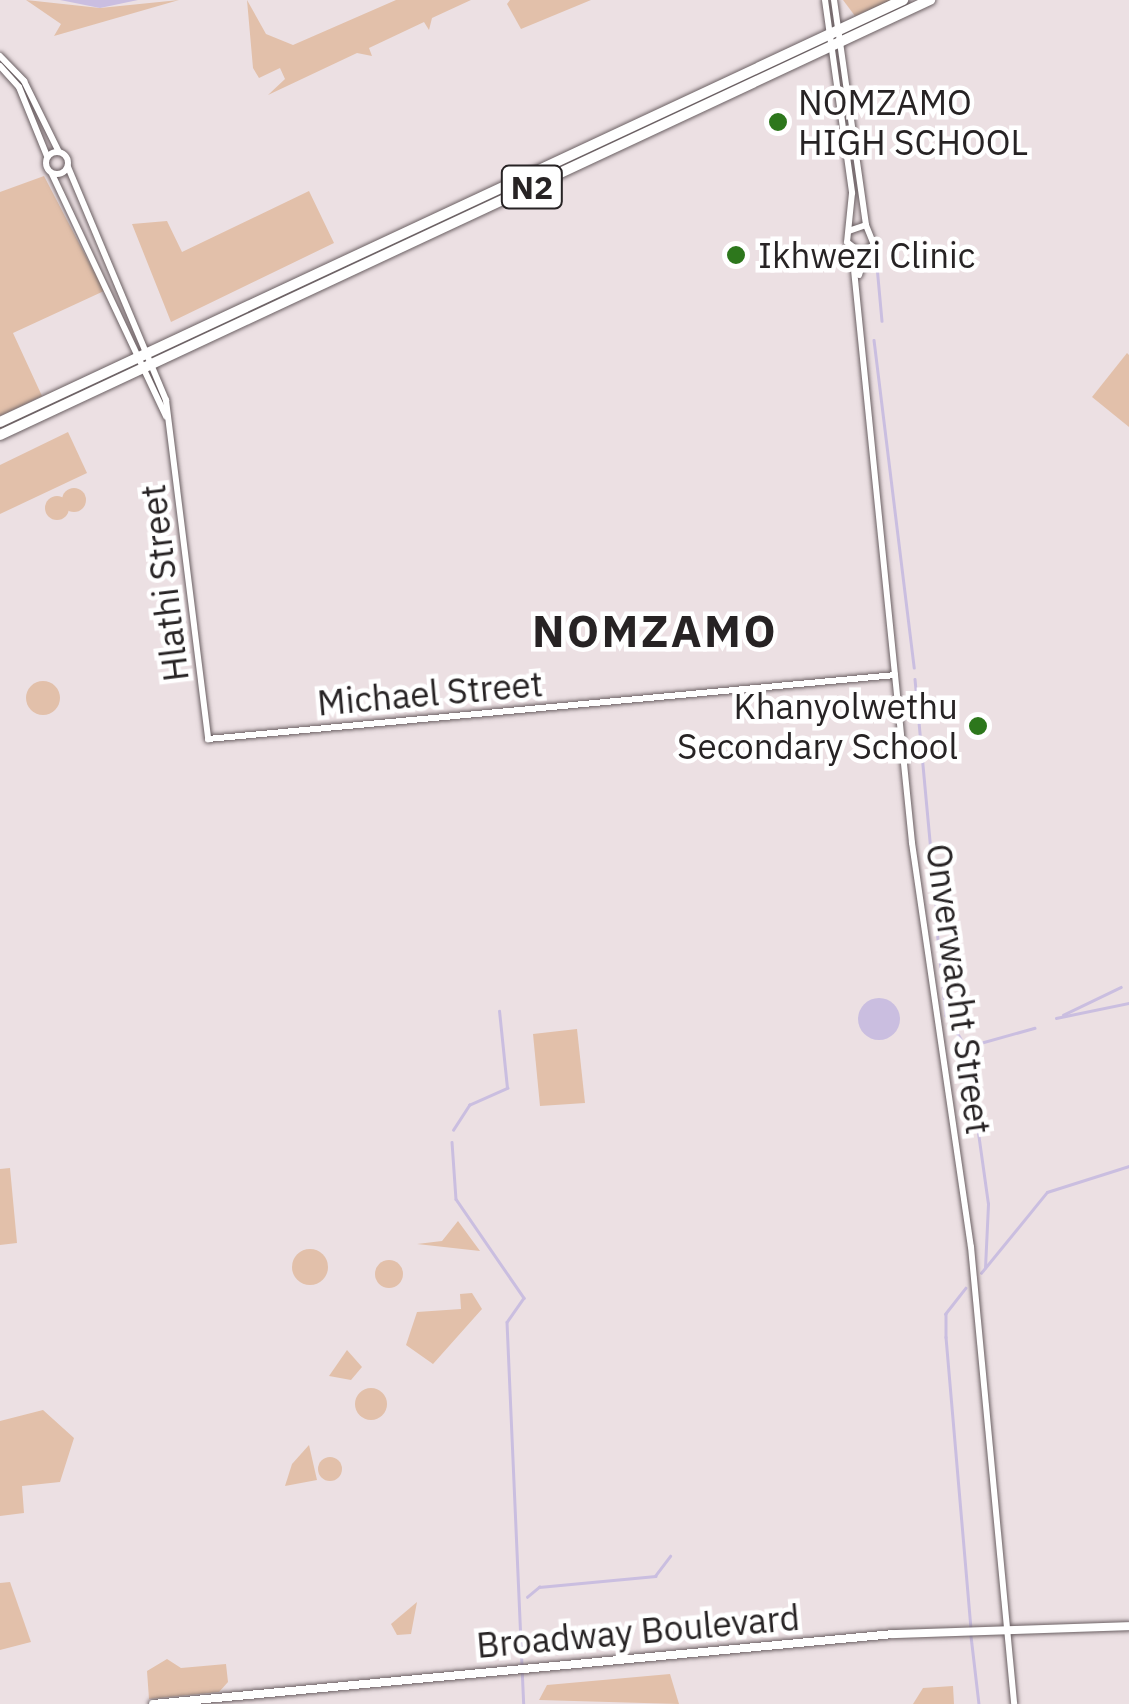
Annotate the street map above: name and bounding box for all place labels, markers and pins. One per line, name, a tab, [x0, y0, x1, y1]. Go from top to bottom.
place label: NOMZAMO HIGH SCHOOL	[798, 81, 1028, 163]
marker: NOMZAMO HIGH SCHOOL	[767, 111, 789, 133]
place label: Ikhwezi Clinic	[758, 234, 975, 276]
marker: Ikhwezi Clinic	[723, 242, 749, 268]
place label: Khanyolwethu Secondary School	[677, 685, 958, 767]
marker: Khanyolwethu Secondary School	[967, 715, 989, 737]

